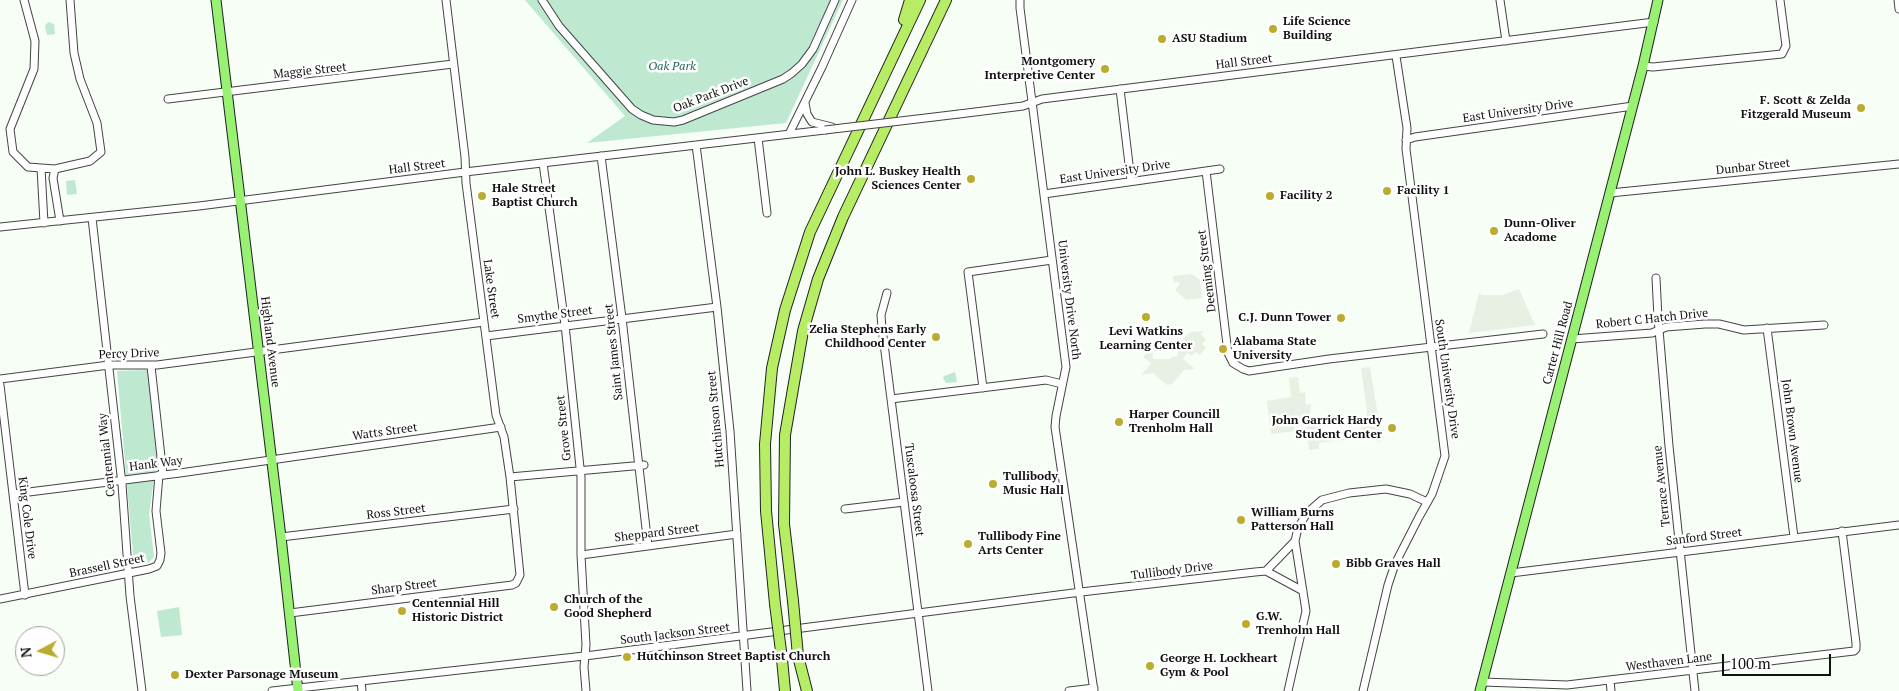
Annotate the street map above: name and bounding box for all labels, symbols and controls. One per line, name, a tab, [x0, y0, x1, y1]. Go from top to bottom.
place label: Life Science Building	[1283, 15, 1351, 43]
marker: Life Science Building	[1267, 23, 1279, 35]
place label: ASU Stadium	[1172, 32, 1247, 46]
marker: ASU Stadium	[1156, 33, 1168, 45]
street label: Hall Street	[1215, 51, 1273, 73]
place label: Montgomery Interpretive Center	[985, 55, 1095, 83]
street label: Maggie Street	[273, 60, 347, 82]
park label: Oak Park	[648, 60, 696, 74]
marker: Montgomery Interpretive Center	[1099, 63, 1111, 75]
street label: Oak Park Drive	[671, 74, 751, 116]
place label: F. Scott & Zelda Fitzgerald Museum	[1741, 94, 1851, 122]
street label: East University Drive	[1462, 96, 1574, 126]
marker: F. Scott & Zelda Fitzgerald Museum	[1855, 102, 1867, 114]
street label: Hall Street	[388, 156, 446, 178]
street label: Dunbar Street	[1715, 156, 1791, 178]
street label: East University Drive	[1059, 157, 1171, 187]
place label: John L. Buskey Health Sciences Center	[835, 165, 961, 193]
marker: John L. Buskey Health Sciences Center	[965, 173, 977, 185]
place label: Hale Street Baptist Church	[492, 182, 578, 210]
place label: Facility 1	[1397, 184, 1449, 198]
marker: Facility 1	[1381, 185, 1393, 197]
place label: Facility 2	[1280, 189, 1332, 203]
marker: Hale Street Baptist Church	[476, 190, 488, 202]
marker: Facility 2	[1264, 190, 1276, 202]
place label: Dunn-Oliver Acadome	[1504, 217, 1576, 245]
marker: Dunn-Oliver Acadome	[1488, 225, 1500, 237]
street label: Deeming Street	[1195, 229, 1219, 313]
street label: University Drive North	[1055, 239, 1083, 361]
street label: Lake Street	[480, 258, 502, 320]
street label: Highland Avenue	[257, 296, 283, 388]
street label: Carter Hill Road	[1540, 300, 1576, 386]
street label: Smythe Street	[517, 303, 593, 327]
street label: Saint James Street	[602, 303, 626, 401]
street label: Robert C Hatch Drive	[1595, 306, 1709, 332]
marker: Levi Watkins Learning Center	[1140, 311, 1152, 323]
place label: C.J. Dunn Tower	[1238, 311, 1331, 325]
marker: C.J. Dunn Tower	[1335, 312, 1347, 324]
street label: South University Drive	[1431, 318, 1463, 440]
place label: Zelia Stephens Early Childhood Center	[809, 323, 926, 351]
place label: Levi Watkins Learning Center	[1100, 325, 1192, 353]
marker: Zelia Stephens Early Childhood Center	[930, 331, 942, 343]
place label: Alabama State University	[1233, 335, 1317, 363]
marker: Alabama State University	[1217, 343, 1229, 355]
street label: Percy Drive	[98, 346, 160, 362]
street label: Hutchinson Street	[705, 370, 727, 468]
street label: John Brown Avenue	[1778, 378, 1806, 484]
street label: Grove Street	[553, 394, 575, 462]
place label: Harper Councill Trenholm Hall	[1129, 408, 1220, 436]
street label: Centennial Way	[95, 412, 119, 498]
place label: John Garrick Hardy Student Center	[1272, 414, 1382, 442]
marker: Harper Councill Trenholm Hall	[1113, 416, 1125, 428]
street label: Watts Street	[352, 420, 418, 444]
marker: John Garrick Hardy Student Center	[1386, 422, 1398, 434]
street label: Tuscaloosa Street	[901, 443, 927, 537]
street label: Terrace Avenue	[1651, 445, 1673, 527]
street label: Hank Way	[129, 454, 183, 474]
place label: Tullibody Music Hall	[1003, 470, 1064, 498]
street label: King Cole Drive	[15, 476, 39, 560]
marker: Tullibody Music Hall	[987, 478, 999, 490]
street label: Ross Street	[366, 501, 426, 523]
place label: William Burns Patterson Hall	[1251, 506, 1334, 534]
marker: William Burns Patterson Hall	[1235, 514, 1247, 526]
street label: Sheppard Street	[614, 521, 700, 545]
street label: Sanford Street	[1665, 525, 1743, 549]
place label: Tullibody Fine Arts Center	[978, 530, 1061, 558]
marker: Tullibody Fine Arts Center	[962, 538, 974, 550]
street label: Brassell Street	[68, 551, 146, 581]
place label: Bibb Graves Hall	[1346, 557, 1441, 571]
marker: Bibb Graves Hall	[1330, 558, 1342, 570]
street label: Tullibody Drive	[1130, 559, 1214, 583]
street label: Sharp Street	[370, 576, 438, 598]
place label: Church of the Good Shepherd	[564, 593, 652, 621]
place label: Centennial Hill Historic District	[412, 597, 503, 625]
marker: Church of the Good Shepherd	[548, 601, 560, 613]
marker: Centennial Hill Historic District	[396, 605, 408, 617]
place label: G.W. Trenholm Hall	[1256, 610, 1340, 638]
marker: G.W. Trenholm Hall	[1240, 618, 1252, 630]
street label: South Jackson Street	[619, 620, 731, 648]
north arrow	[15, 626, 65, 676]
scale bar	[1724, 644, 1833, 676]
text: N	[16, 646, 36, 659]
place label: Hutchinson Street Baptist Church	[637, 650, 830, 664]
street label: Westhaven Lane	[1625, 650, 1713, 674]
marker: Hutchinson Street Baptist Church	[621, 651, 633, 663]
place label: George H. Lockheart Gym & Pool	[1160, 652, 1277, 680]
text: 100 m	[1730, 653, 1771, 673]
marker: George H. Lockheart Gym & Pool	[1144, 660, 1156, 672]
place label: Dexter Parsonage Museum	[185, 668, 338, 682]
marker: Dexter Parsonage Museum	[169, 669, 181, 681]

